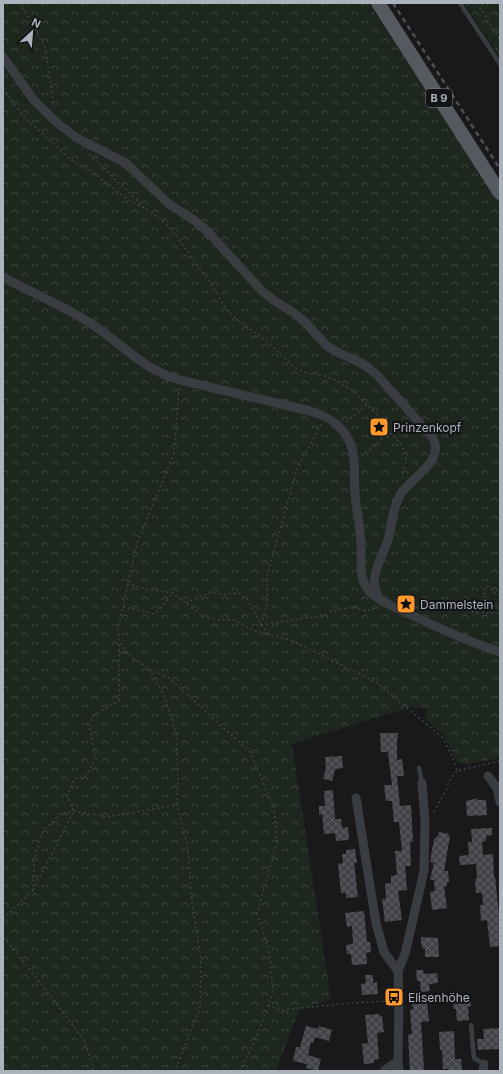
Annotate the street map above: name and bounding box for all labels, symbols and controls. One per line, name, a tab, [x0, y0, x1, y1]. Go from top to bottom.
north arrow	[12, 12, 52, 52]
text: N	[30, 15, 43, 31]
road number: B 9	[426, 89, 452, 107]
place icon: Prinzenkopf	[368, 416, 390, 438]
place label: Prinzenkopf	[393, 420, 462, 435]
place icon: Dammelstein	[395, 593, 417, 615]
place label: Dammelstein	[420, 597, 493, 612]
bus stop icon: Elisenhöhe	[383, 986, 405, 1008]
place label: Elisenhöhe	[408, 990, 470, 1005]

